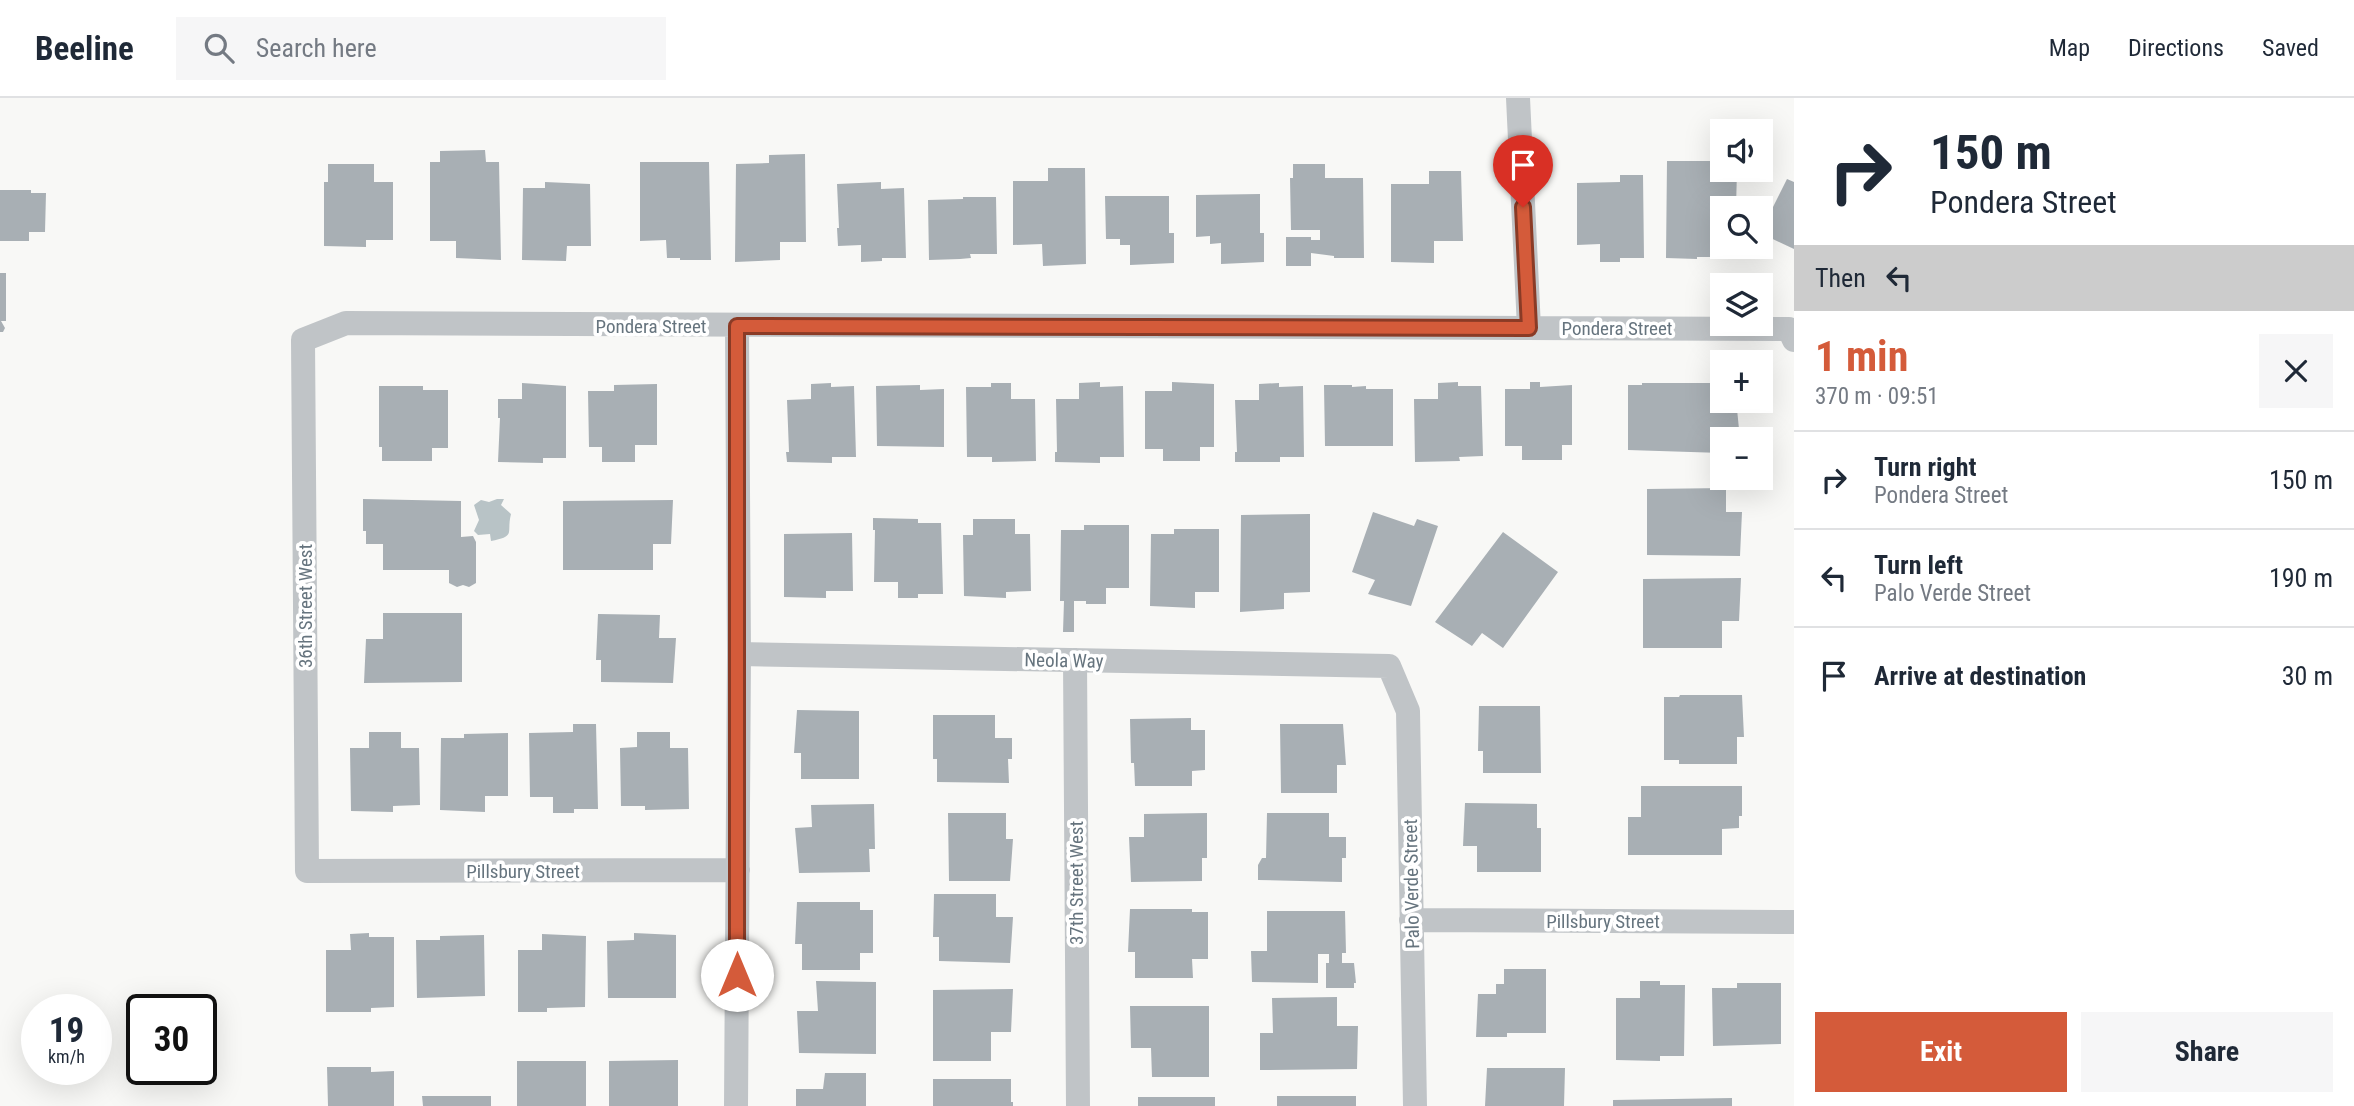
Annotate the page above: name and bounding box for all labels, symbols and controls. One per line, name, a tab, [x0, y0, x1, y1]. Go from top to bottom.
search box	[176, 17, 666, 80]
text: Beeline	[35, 29, 134, 68]
icon: search	[200, 29, 238, 67]
text: Search here	[256, 33, 377, 63]
text: Map	[2049, 34, 2090, 62]
text: Directions	[2128, 34, 2224, 62]
text: Saved	[2262, 34, 2319, 62]
map controls	[1710, 119, 1773, 490]
button: sound	[1710, 119, 1773, 182]
text: 150 m	[1930, 124, 2052, 181]
icon: right	[1815, 126, 1906, 217]
pin	[1493, 135, 1553, 207]
icon: arrive	[1504, 146, 1542, 184]
text: Pondera Street	[1930, 183, 2117, 221]
button: search	[1710, 196, 1773, 259]
icon: left	[1880, 259, 1918, 297]
text: Then	[1815, 263, 1866, 293]
button: layers	[1710, 273, 1773, 336]
street label: Pondera Street	[596, 315, 706, 338]
street label: Pondera Street	[1562, 317, 1672, 340]
text: 1 min	[1815, 332, 1908, 381]
button: close	[2259, 334, 2333, 408]
button: +	[1710, 350, 1773, 413]
text: 370 m · 09:51	[1815, 383, 1939, 410]
button: −	[1710, 427, 1773, 490]
text: Turn right	[1874, 452, 1976, 482]
icon: right	[1815, 461, 1853, 499]
text: 150 m	[2269, 465, 2333, 495]
text: Pondera Street	[1874, 482, 2008, 509]
street label: 36th Street West	[294, 544, 317, 668]
text: Turn left	[1874, 550, 1963, 580]
icon: left	[1815, 559, 1853, 597]
text: 190 m	[2269, 563, 2333, 593]
text: Palo Verde Street	[1874, 580, 2031, 607]
street label: Neola Way	[1024, 648, 1104, 673]
icon: arrive	[1815, 657, 1853, 695]
text: Arrive at destination	[1874, 661, 2086, 691]
text: 30 m	[2282, 661, 2333, 691]
street label: Palo Verde Street	[1399, 819, 1424, 949]
street label: 37th Street West	[1065, 821, 1088, 945]
street label: Pillsbury Street	[466, 860, 580, 883]
street label: Pillsbury Street	[1546, 910, 1660, 933]
position arrow	[700, 938, 774, 1012]
speed limit sign: 30	[126, 994, 217, 1085]
text: 19	[49, 1010, 84, 1051]
button: Exit	[1815, 1012, 2067, 1092]
button: Share	[2081, 1012, 2333, 1092]
text: km/h	[48, 1046, 85, 1067]

